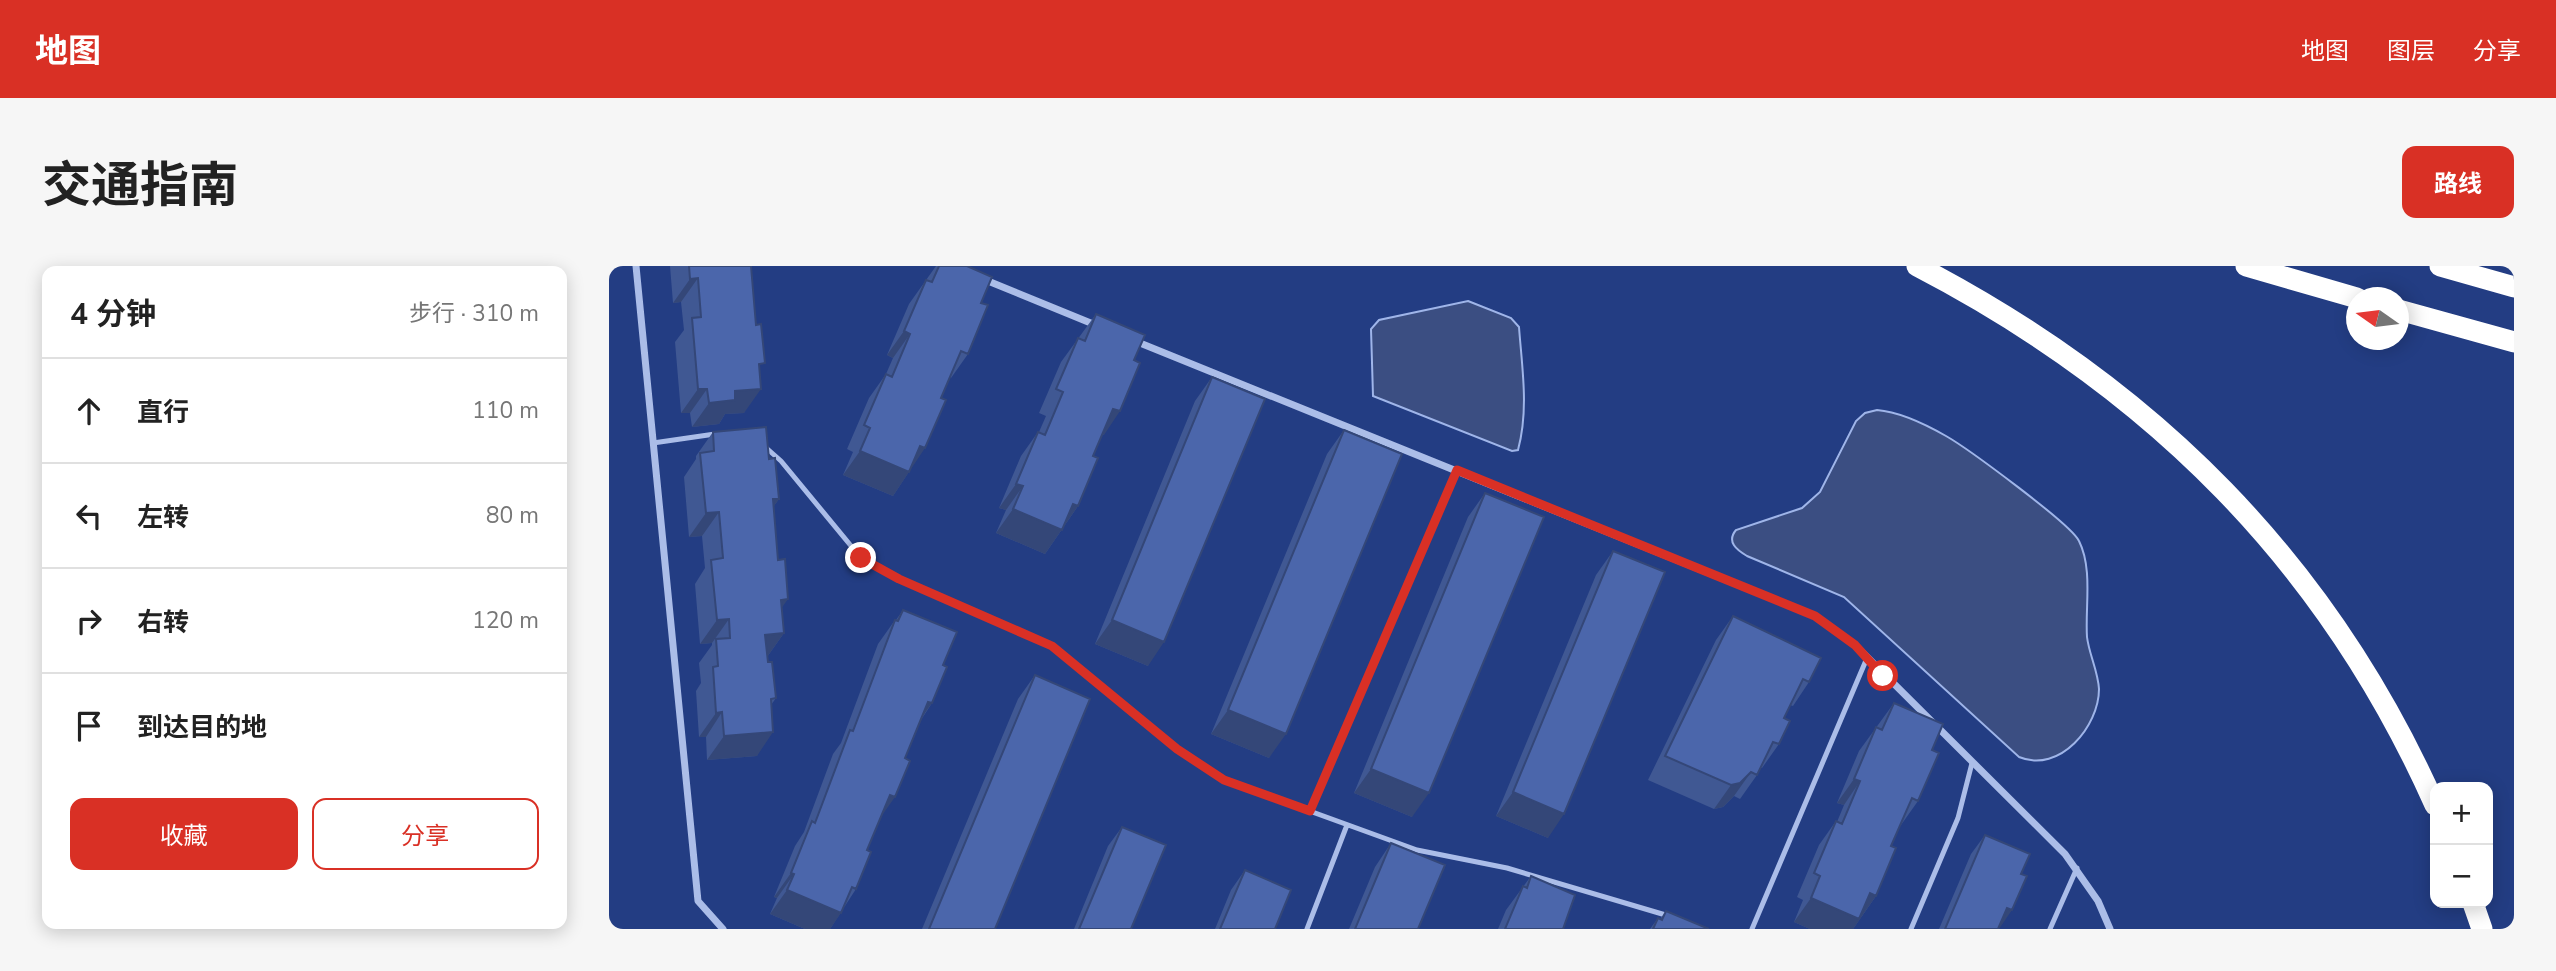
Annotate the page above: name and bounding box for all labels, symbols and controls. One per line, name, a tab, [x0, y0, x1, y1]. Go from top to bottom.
text: 地图	[35, 29, 101, 74]
text: 地图	[2301, 35, 2349, 67]
text: 图层	[2387, 35, 2435, 67]
text: 分享	[2473, 35, 2521, 67]
button: 路线	[2402, 146, 2514, 218]
text: 交通指南	[42, 152, 238, 219]
north arrow	[2346, 287, 2409, 350]
text: 4 分钟	[70, 294, 156, 335]
text: 步行 · 310 m	[409, 298, 539, 329]
icon: ahead	[70, 392, 108, 430]
text: 直行	[137, 395, 189, 430]
text: 110 m	[472, 395, 539, 426]
icon: left	[70, 497, 108, 535]
text: 左转	[137, 500, 189, 535]
text: 80 m	[486, 500, 539, 531]
route end	[845, 542, 876, 573]
icon: right	[70, 602, 108, 640]
text: 右转	[137, 605, 189, 640]
text: 120 m	[472, 605, 539, 636]
route start	[1867, 660, 1898, 691]
icon: arrive	[70, 707, 108, 745]
text: 到达目的地	[137, 710, 267, 745]
map controls	[2430, 782, 2493, 908]
button: +	[2430, 782, 2493, 845]
button: 收藏	[70, 798, 298, 870]
button: 分享	[312, 798, 539, 870]
button: −	[2430, 845, 2493, 908]

